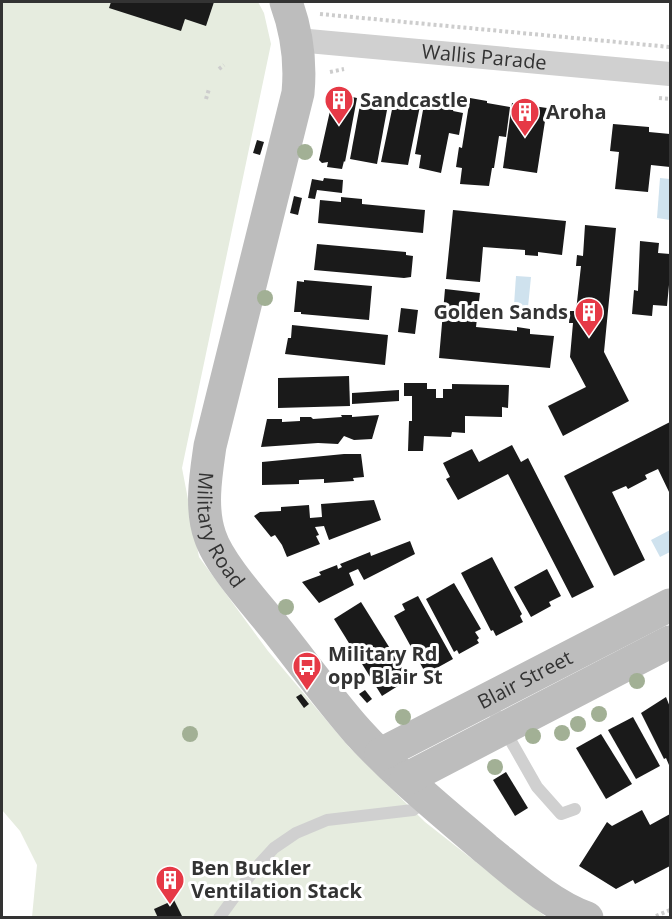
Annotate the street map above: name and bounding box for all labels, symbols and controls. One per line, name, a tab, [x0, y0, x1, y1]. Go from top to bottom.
street label: Wallis Parade	[421, 37, 548, 76]
building icon: Sandcastle	[323, 84, 355, 126]
place label: Sandcastle	[360, 86, 468, 113]
building icon: Aroha	[509, 96, 541, 138]
place label: Aroha	[546, 98, 607, 125]
building icon: Golden Sands	[573, 296, 605, 338]
place label: Golden Sands	[433, 298, 568, 325]
street label: Military Road	[192, 471, 251, 593]
place label: Military Rd opp Blair St	[328, 640, 443, 690]
street label: Blair Street	[473, 644, 577, 715]
bus stop icon: Military Rd opp Blair St	[291, 650, 323, 692]
place label: Ben Buckler Ventilation Stack	[191, 854, 362, 904]
building icon: Ben Buckler Ventilation Stack	[154, 864, 186, 906]

